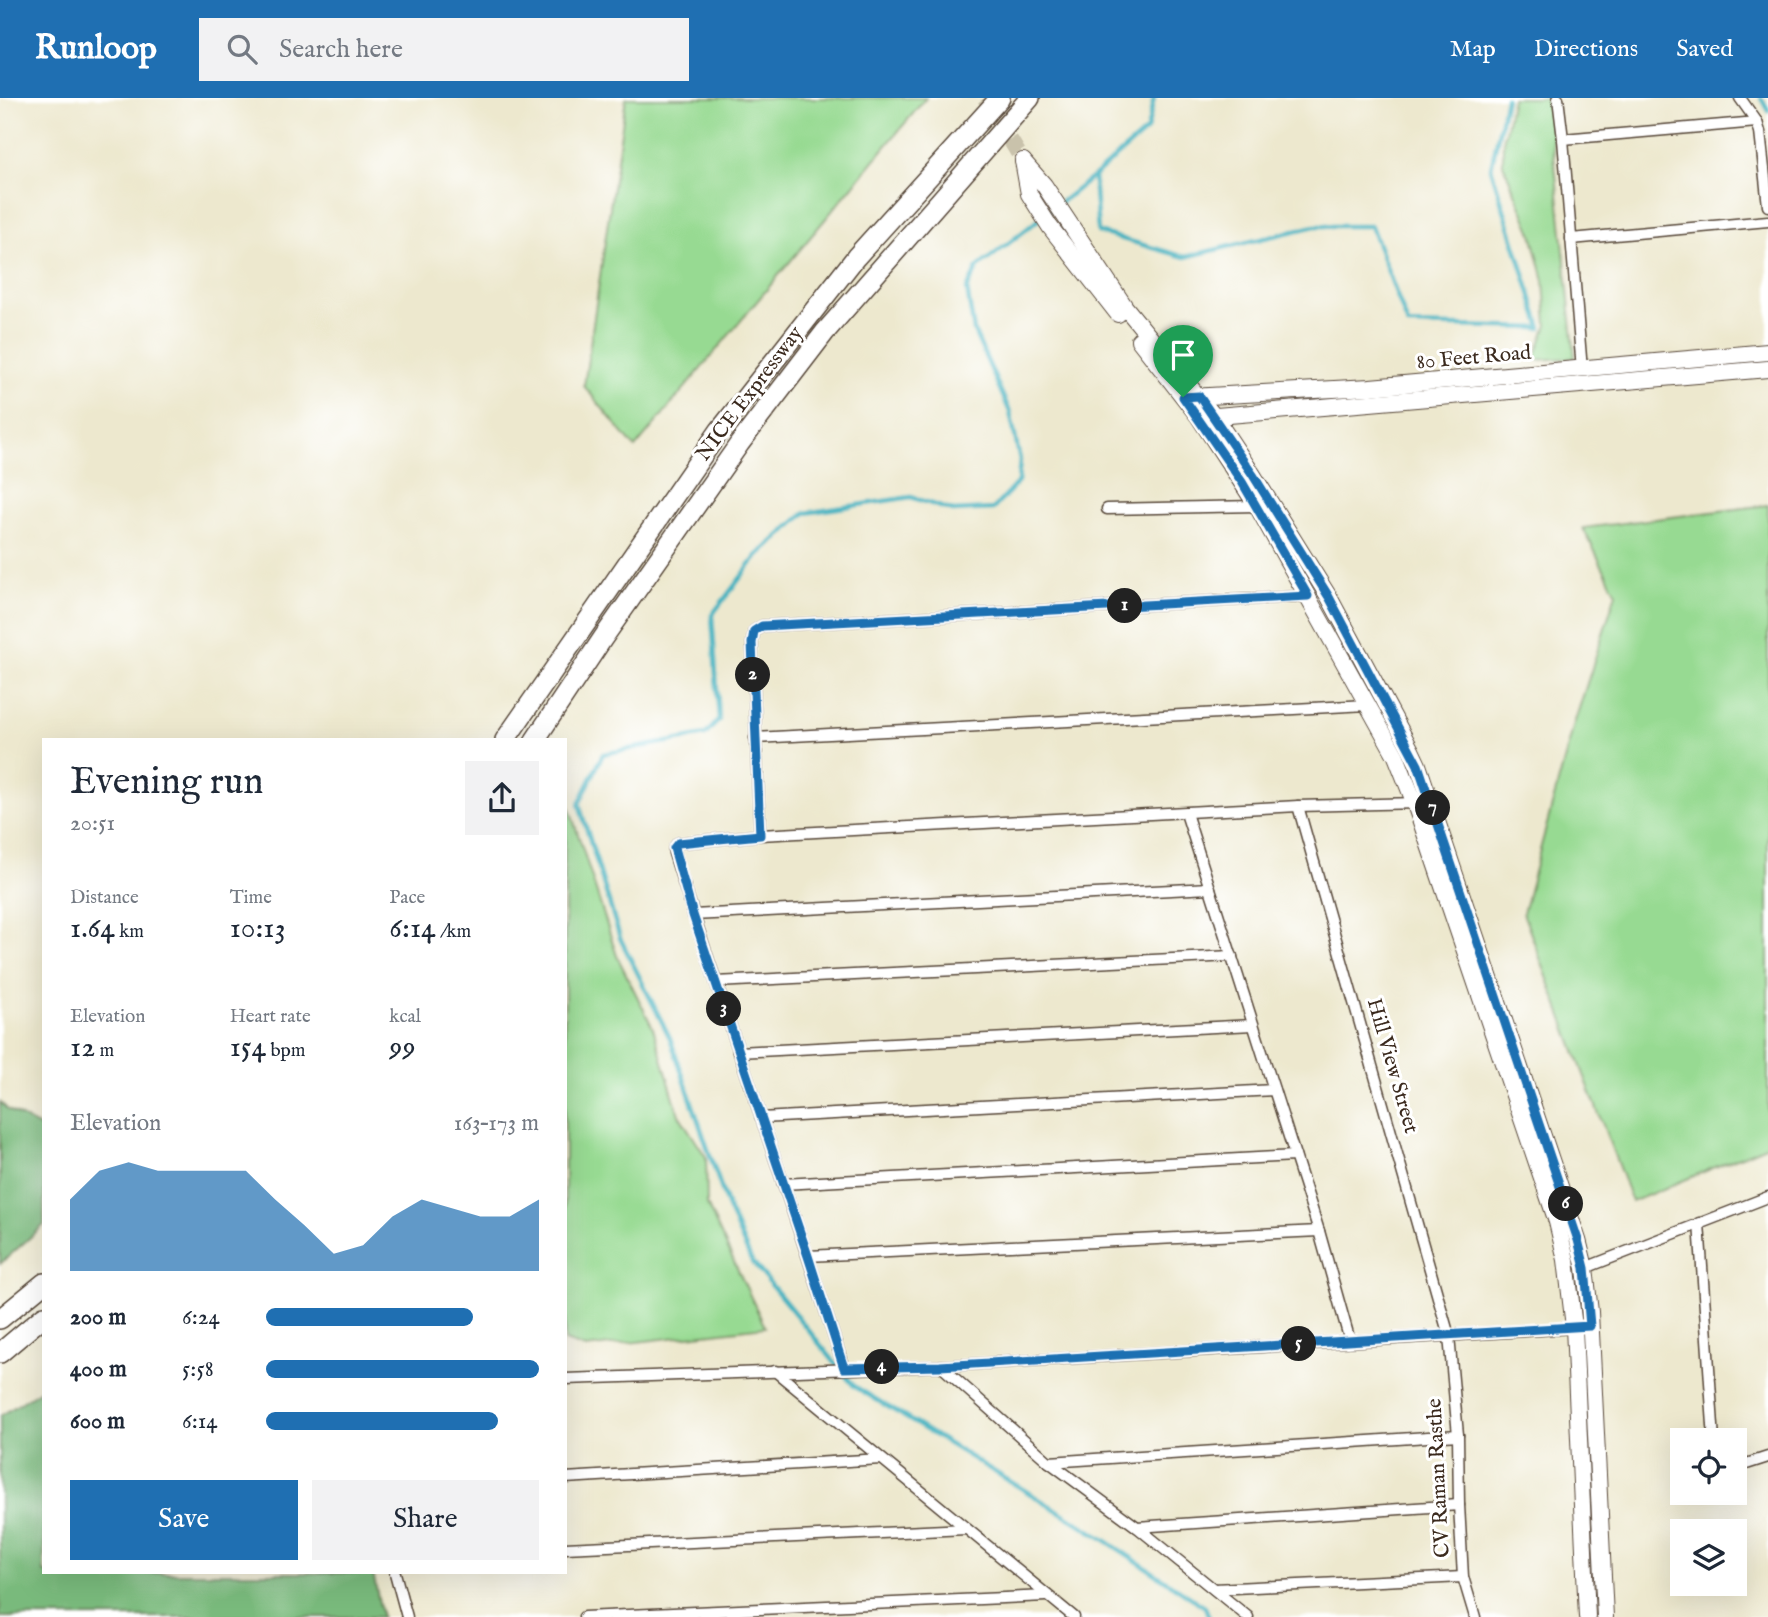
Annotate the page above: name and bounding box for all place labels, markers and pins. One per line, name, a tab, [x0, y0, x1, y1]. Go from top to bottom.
pin	[1153, 325, 1213, 397]
pin: 1	[1108, 588, 1142, 624]
pin: 2	[736, 658, 770, 692]
pin: 7	[1416, 790, 1450, 826]
pin: 3	[706, 992, 742, 1026]
pin: 6	[1548, 1186, 1584, 1222]
pin: 5	[1282, 1326, 1316, 1362]
pin: 4	[864, 1350, 900, 1384]

